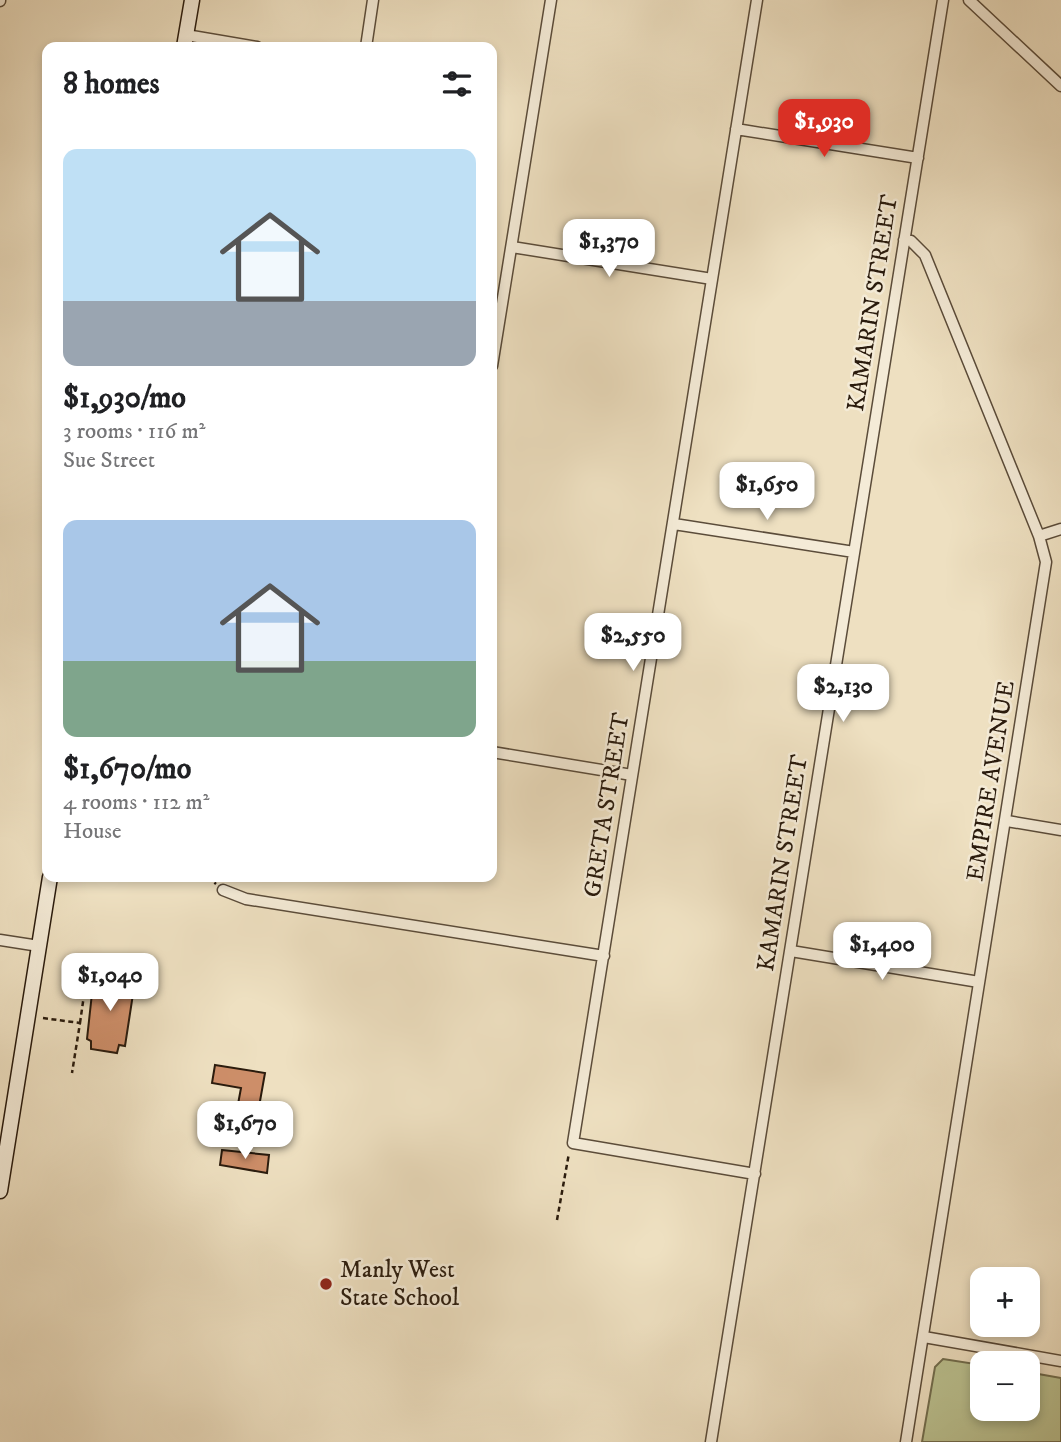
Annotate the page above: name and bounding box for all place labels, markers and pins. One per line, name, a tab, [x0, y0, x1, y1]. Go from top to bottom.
pin: $1,930	[767, 100, 881, 159]
pin: $1,370	[552, 219, 666, 279]
pin: $1,650	[710, 462, 824, 522]
pin: $2,550	[576, 614, 690, 673]
pin: $2,130	[786, 664, 900, 724]
pin: $1,400	[825, 922, 939, 982]
pin: $1,040	[53, 954, 167, 1013]
pin: $1,670	[188, 1102, 302, 1161]
place label: Manly West State School	[340, 1255, 460, 1313]
marker: Manly West State School	[318, 1276, 334, 1292]

